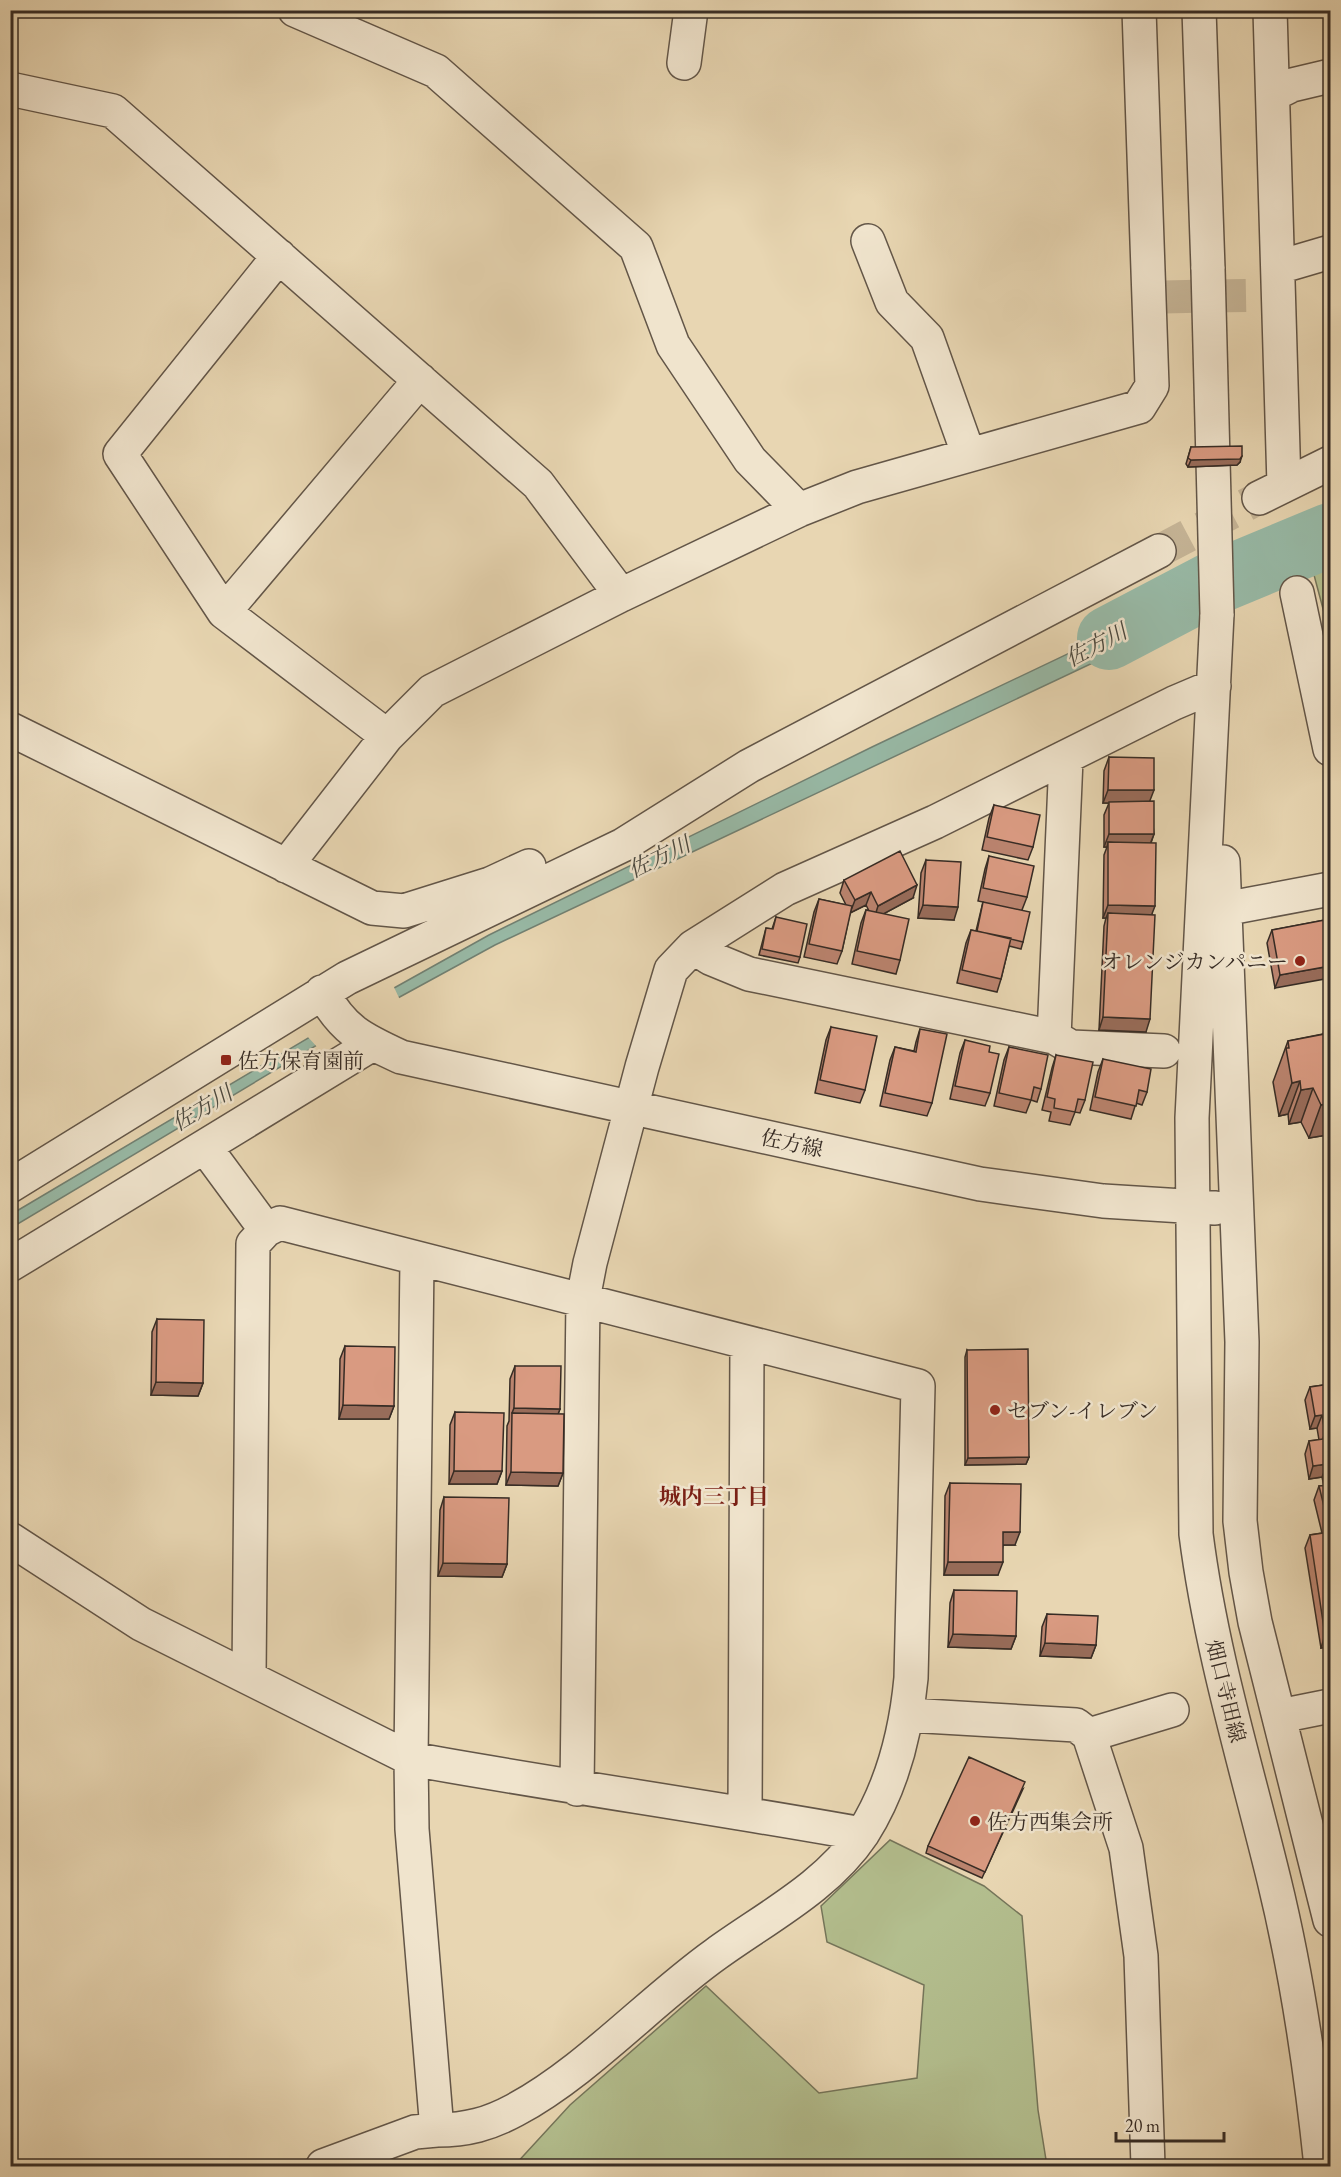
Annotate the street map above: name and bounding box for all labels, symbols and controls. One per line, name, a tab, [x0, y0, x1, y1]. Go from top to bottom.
water label: 佐方川	[1060, 616, 1134, 673]
water label: 佐方川	[623, 829, 697, 885]
place label: オレンジカンパニー	[1102, 948, 1288, 975]
marker: オレンジカンパニー	[1293, 954, 1307, 968]
place label: 佐方保育園前	[238, 1047, 364, 1074]
marker: 佐方保育園前	[219, 1053, 233, 1067]
water label: 佐方川	[166, 1078, 239, 1137]
street label: 佐方線	[758, 1123, 826, 1163]
place label: セブン-イレブン	[1007, 1397, 1158, 1424]
marker: セブン-イレブン	[988, 1403, 1002, 1417]
district label: 城内三丁目	[659, 1482, 769, 1511]
street label: 畑口寺田線	[1200, 1637, 1252, 1745]
place label: 佐方西集会所	[987, 1808, 1113, 1835]
marker: 佐方西集会所	[968, 1814, 982, 1828]
scale bar	[1116, 2105, 1224, 2143]
text: 20 m	[1125, 2114, 1160, 2137]

